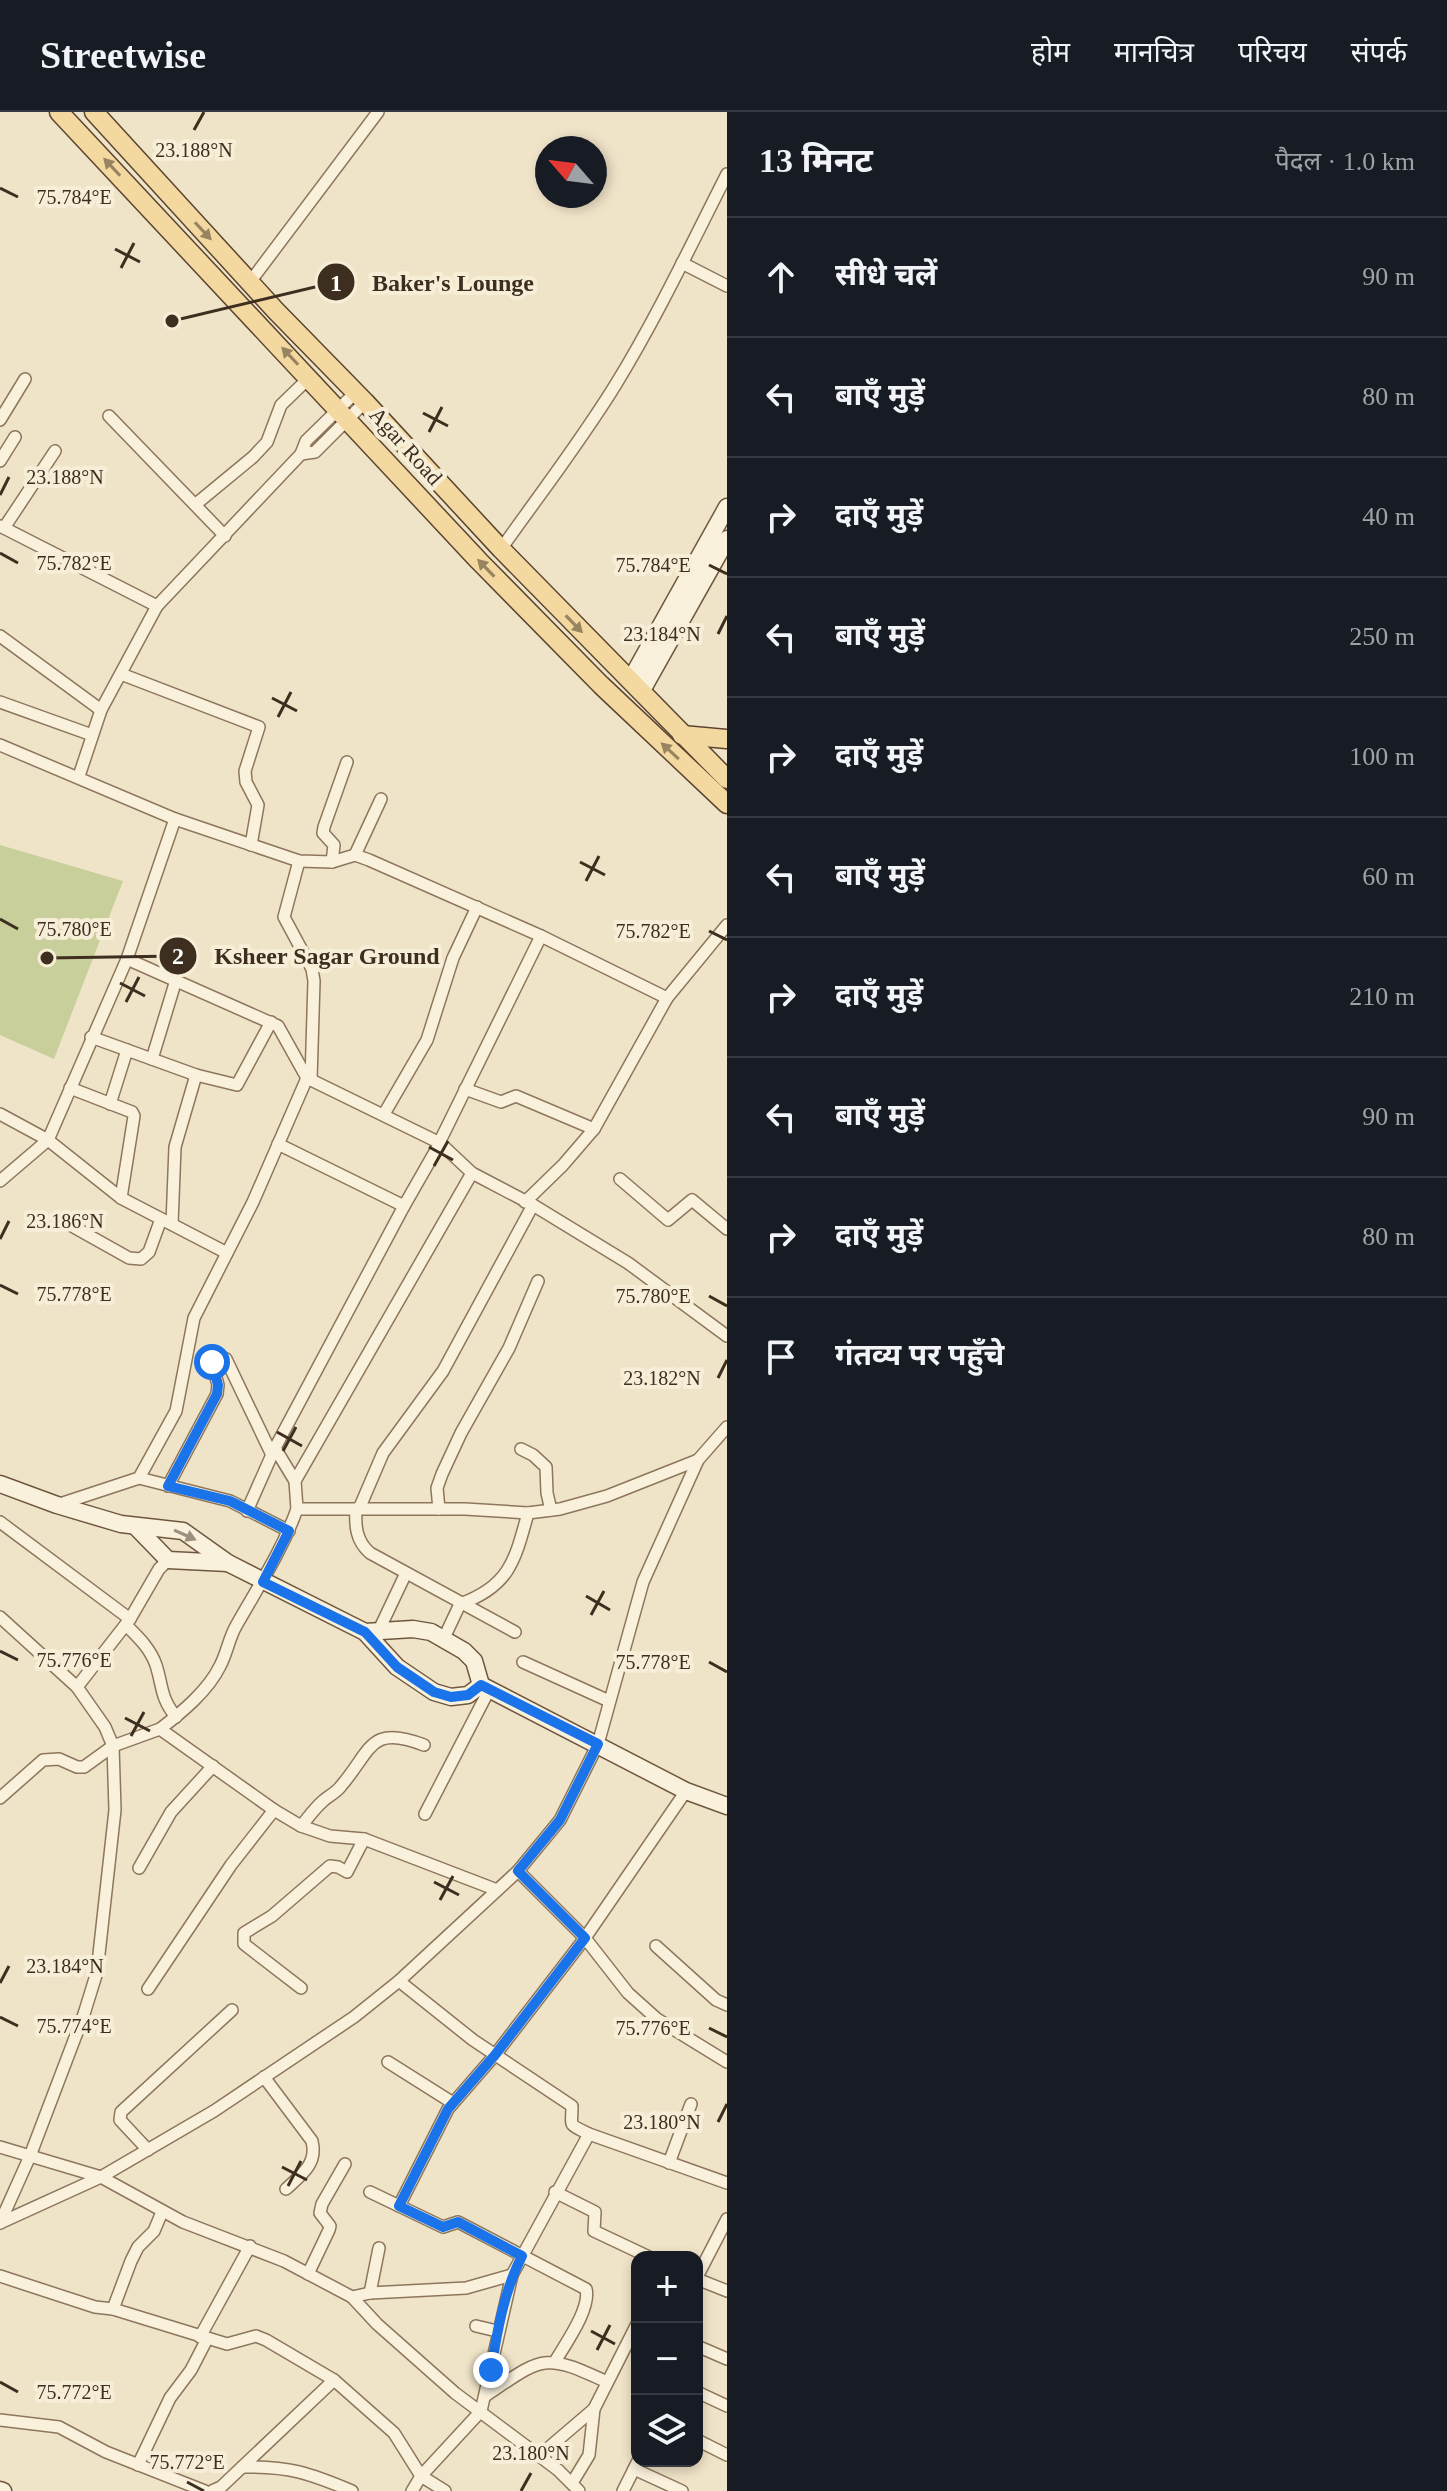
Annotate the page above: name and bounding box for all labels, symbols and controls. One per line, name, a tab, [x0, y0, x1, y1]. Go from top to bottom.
text: Streetwise	[40, 34, 206, 76]
text: होम	[1031, 37, 1070, 68]
text: मानचित्र	[1114, 37, 1194, 68]
text: परिचय	[1238, 37, 1307, 68]
text: संपर्क	[1351, 37, 1407, 68]
north arrow	[535, 136, 607, 208]
text: 23.188°N	[155, 139, 233, 161]
text: 13 मिनट	[759, 142, 873, 179]
text: पैदल · 1.0 km	[1275, 147, 1415, 176]
one-way arrow	[103, 158, 121, 177]
text: 75.784°E	[36, 186, 112, 208]
one-way arrow	[194, 221, 212, 240]
icon: ahead	[759, 255, 803, 299]
callout: Baker's Lounge	[316, 258, 550, 306]
text: सीधे चलें	[835, 258, 937, 291]
text: 90 m	[1362, 262, 1415, 291]
text: 1	[330, 270, 342, 296]
text: Baker's Lounge	[372, 270, 534, 296]
one-way arrow	[281, 347, 300, 366]
icon: left	[759, 375, 803, 419]
text: बाएँ मुड़ें	[835, 378, 925, 411]
text: 80 m	[1362, 382, 1415, 411]
street label: Agar Road	[365, 402, 447, 490]
text: 23.188°N	[26, 466, 104, 488]
icon: right	[759, 495, 803, 539]
text: दाएँ मुड़ें	[835, 498, 923, 531]
text: 40 m	[1362, 502, 1415, 531]
text: 75.782°E	[36, 552, 112, 574]
text: 75.784°E	[615, 554, 691, 576]
one-way arrow	[477, 559, 495, 578]
one-way arrow	[564, 614, 583, 633]
icon: left	[759, 615, 803, 659]
text: बाएँ मुड़ें	[835, 618, 925, 651]
text: 250 m	[1349, 622, 1415, 651]
text: 23.184°N	[623, 623, 701, 645]
icon: right	[759, 735, 803, 779]
text: दाएँ मुड़ें	[835, 738, 923, 771]
one-way arrow	[661, 742, 680, 760]
text: 100 m	[1349, 742, 1415, 771]
icon: left	[759, 855, 803, 899]
text: बाएँ मुड़ें	[835, 858, 925, 891]
text: 60 m	[1362, 862, 1415, 891]
text: 75.780°E	[36, 918, 112, 940]
text: 75.782°E	[615, 920, 691, 942]
callout: Ksheer Sagar Ground	[158, 932, 456, 980]
text: 2	[172, 943, 184, 969]
text: Ksheer Sagar Ground	[214, 943, 440, 969]
icon: right	[759, 975, 803, 1019]
text: दाएँ मुड़ें	[835, 978, 923, 1011]
text: 210 m	[1349, 982, 1415, 1011]
icon: left	[759, 1095, 803, 1139]
text: बाएँ मुड़ें	[835, 1098, 925, 1131]
text: 90 m	[1362, 1102, 1415, 1131]
text: 23.186°N	[26, 1210, 104, 1232]
icon: right	[759, 1215, 803, 1259]
text: दाएँ मुड़ें	[835, 1218, 923, 1251]
text: 80 m	[1362, 1222, 1415, 1251]
text: 75.778°E	[36, 1283, 112, 1305]
text: 75.780°E	[615, 1285, 691, 1307]
icon: arrive	[759, 1335, 803, 1379]
text: गंतव्य पर पहुँचे	[835, 1338, 1004, 1371]
route start	[194, 1344, 230, 1380]
text: 23.182°N	[623, 1367, 701, 1389]
one-way arrow	[174, 1528, 197, 1541]
text: 75.776°E	[36, 1649, 112, 1671]
text: 75.778°E	[615, 1651, 691, 1673]
text: 23.184°N	[26, 1955, 104, 1977]
text: 75.774°E	[36, 2015, 112, 2037]
text: 75.776°E	[615, 2017, 691, 2039]
text: 23.180°N	[623, 2111, 701, 2133]
map controls	[631, 2251, 703, 2467]
button: +	[631, 2251, 703, 2323]
button: −	[631, 2323, 703, 2395]
route end	[473, 2352, 509, 2388]
text: 75.772°E	[36, 2381, 112, 2403]
button: layers	[631, 2395, 703, 2467]
text: 23.180°N	[492, 2442, 570, 2464]
text: 75.772°E	[149, 2451, 225, 2473]

